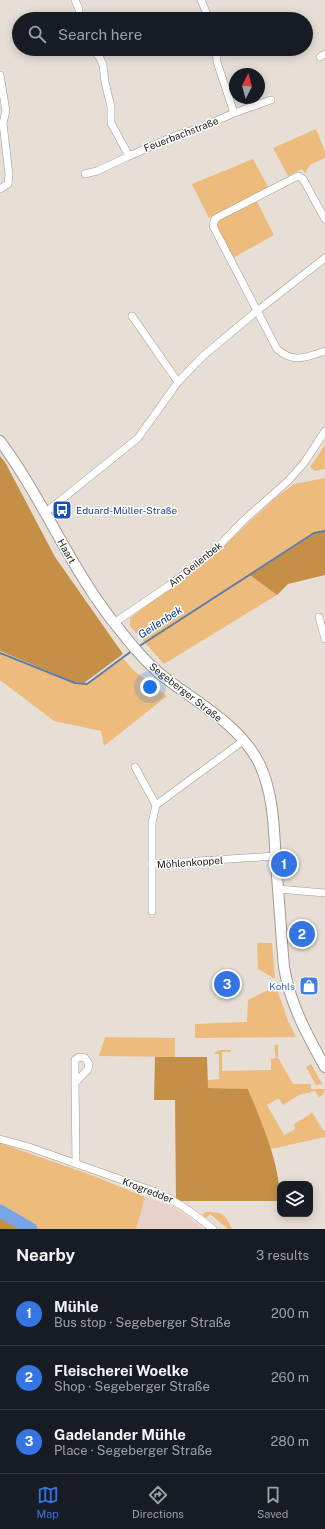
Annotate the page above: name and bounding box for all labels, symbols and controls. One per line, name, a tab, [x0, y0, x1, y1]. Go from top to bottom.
search box	[12, 12, 313, 56]
icon: search	[26, 23, 48, 45]
text: Search here	[58, 26, 142, 43]
north arrow	[229, 68, 265, 104]
street label: Feuerbachstraße	[142, 114, 220, 154]
bus stop icon: Eduard-Müller-Straße	[51, 499, 73, 521]
place label: Eduard-Müller-Straße	[76, 504, 178, 516]
street label: Haart	[55, 537, 79, 565]
street label: Am Geilenbek	[166, 539, 224, 589]
water label: Geilenbek	[136, 603, 184, 641]
street label: Segeberger Straße	[147, 660, 225, 724]
your location	[140, 677, 160, 697]
pin: 1	[271, 849, 297, 879]
street label: Möhlenkoppel	[157, 854, 223, 870]
pin: 2	[289, 919, 315, 949]
pin: 3	[214, 969, 240, 999]
shop icon: Kohls	[298, 975, 320, 997]
place label: Kohls	[269, 980, 295, 992]
street label: Krogredder	[121, 1175, 175, 1205]
map controls	[277, 1181, 313, 1217]
button: layers	[277, 1181, 313, 1217]
text: Nearby	[16, 1245, 75, 1265]
text: 3 results	[256, 1248, 309, 1263]
text: Mühle	[54, 1298, 99, 1315]
text: 1	[26, 1306, 32, 1321]
text: 200 m	[271, 1306, 309, 1321]
text: Bus stop · Segeberger Straße	[54, 1315, 231, 1330]
text: Fleischerei Woelke	[54, 1362, 189, 1379]
text: 2	[25, 1370, 33, 1385]
text: 260 m	[271, 1370, 309, 1385]
text: Shop · Segeberger Straße	[54, 1379, 210, 1394]
text: Gadelander Mühle	[54, 1426, 186, 1443]
text: 3	[25, 1434, 33, 1449]
text: 280 m	[271, 1434, 309, 1449]
text: Place · Segeberger Straße	[54, 1443, 212, 1458]
tab: Map	[37, 1484, 59, 1520]
tab: Directions	[132, 1484, 184, 1520]
tab: Saved	[257, 1484, 288, 1520]

